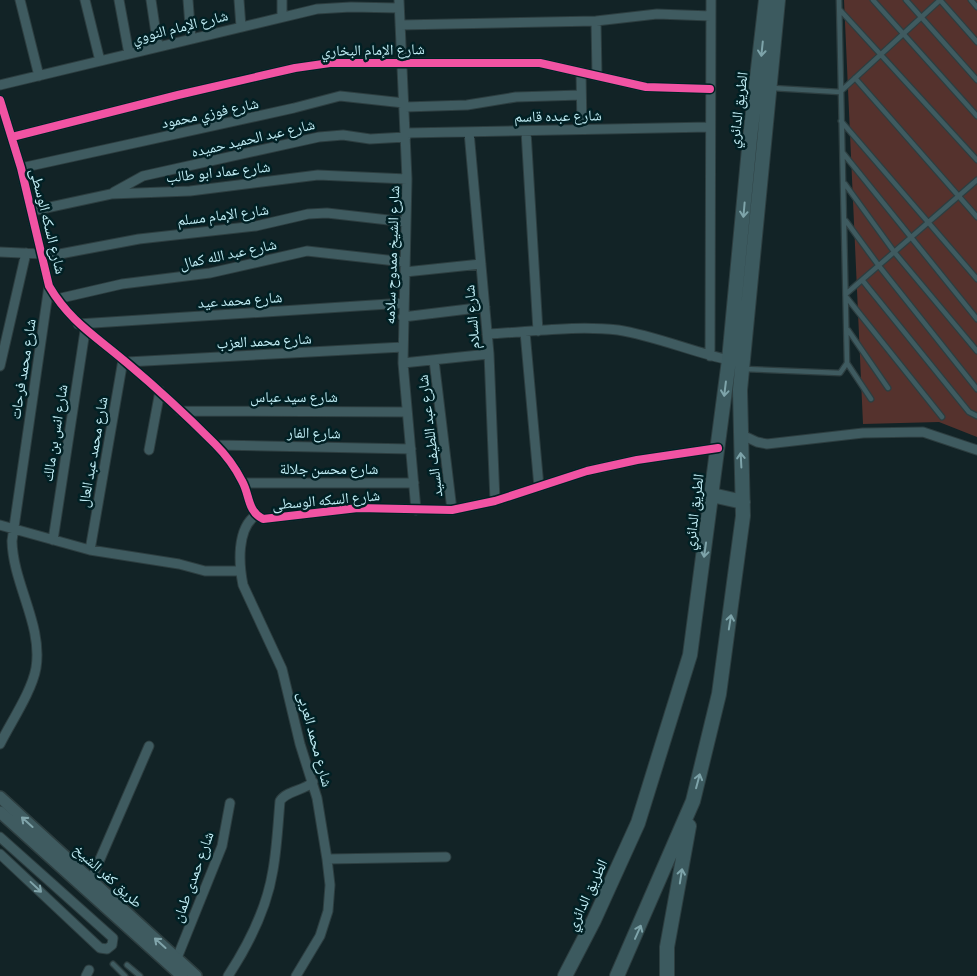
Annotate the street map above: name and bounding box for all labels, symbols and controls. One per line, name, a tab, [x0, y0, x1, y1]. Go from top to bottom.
street label: شارع الإمام النووي	[130, 4, 231, 50]
street label: شارع الإمام البخاري	[321, 38, 425, 63]
one-way arrow	[757, 40, 767, 56]
street label: الطريق الدائري	[722, 70, 754, 150]
street label: شارع فوزي محمود	[159, 92, 261, 135]
street label: شارع عبده قاسم	[514, 104, 602, 127]
street label: شارع عبد الحميد حميده	[189, 113, 317, 162]
street label: شارع عماد ابو طالب	[165, 156, 271, 187]
street label: شارع السكه الوسطى	[25, 166, 72, 276]
street label: شارع الشيخ ممدوح سلامه	[379, 185, 404, 325]
street label: شارع الإمام مسلم	[176, 198, 270, 231]
one-way arrow	[739, 202, 748, 218]
street label: شارع عبد الله كمال	[177, 233, 279, 274]
street label: شارع السلام	[458, 284, 485, 350]
street label: شارع محمد عيد	[197, 286, 283, 313]
street label: شارع محمد فرحات	[4, 317, 41, 421]
street label: شارع محمد العزب	[216, 328, 312, 353]
street label: شارع عبد اللطيف السيد	[412, 373, 447, 499]
one-way arrow	[720, 381, 730, 397]
street label: شارع انس بن مالك	[36, 383, 73, 483]
street label: شارع سيد عباس	[250, 386, 338, 407]
street label: شارع محمد عبد العال	[72, 395, 113, 509]
street label: شارع الفار	[286, 422, 341, 443]
one-way arrow	[737, 453, 746, 469]
street label: شارع محسن جلالة	[280, 458, 378, 479]
street label: الطريق الدائري	[678, 472, 710, 552]
street label: شارع السكه الوسطى	[271, 484, 381, 515]
one-way arrow	[700, 542, 710, 558]
one-way arrow	[725, 614, 735, 630]
street label: شارع محمد العربى	[293, 689, 338, 789]
one-way arrow	[694, 774, 703, 790]
one-way arrow	[21, 816, 34, 828]
street label: شارع حمدى طمان	[166, 828, 219, 925]
street label: طريق كفر الشيخ	[69, 839, 148, 913]
street label: الطريق الدائري	[561, 856, 614, 935]
one-way arrow	[676, 869, 686, 885]
one-way arrow	[29, 881, 42, 893]
one-way arrow	[633, 925, 643, 940]
one-way arrow	[154, 937, 167, 949]

